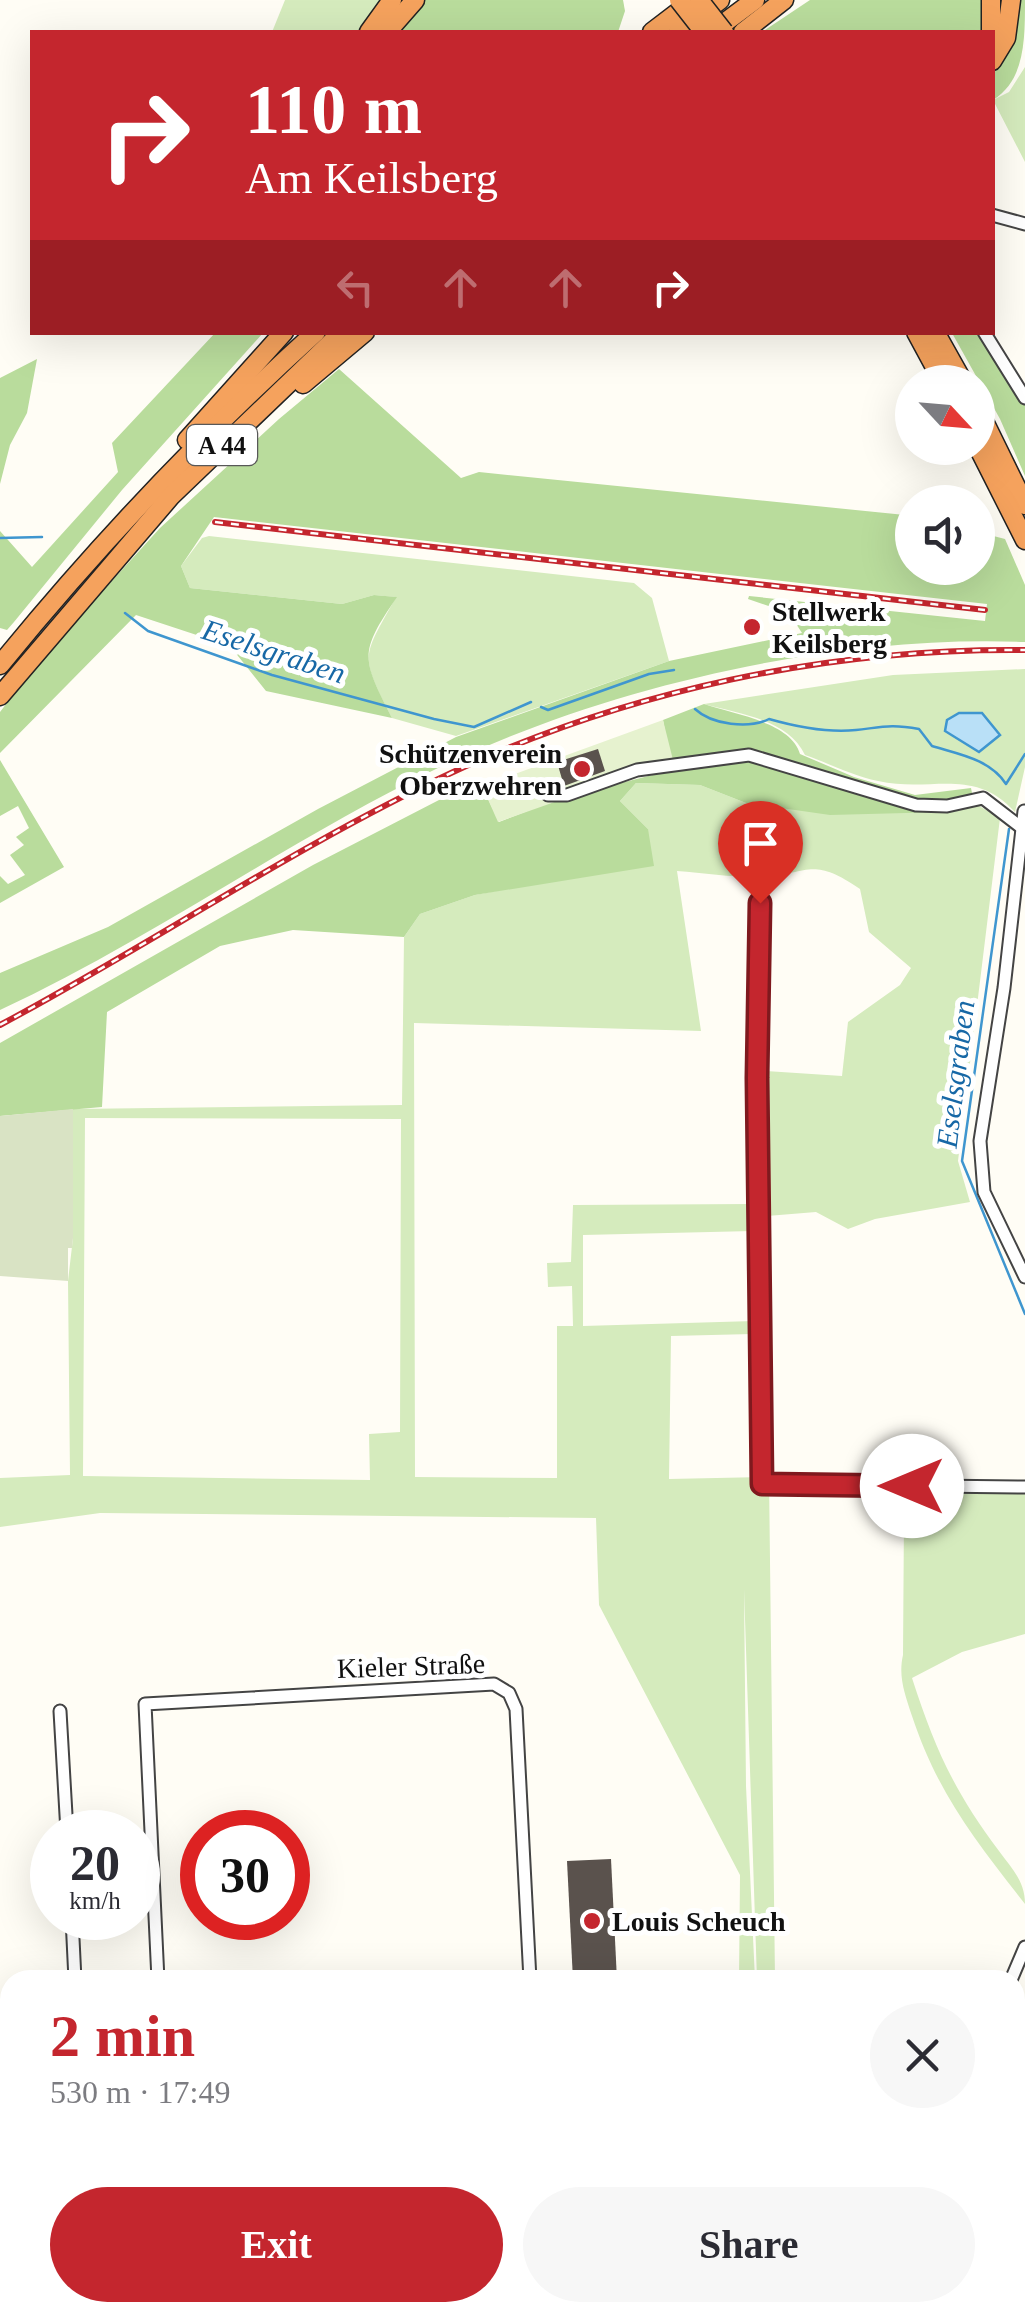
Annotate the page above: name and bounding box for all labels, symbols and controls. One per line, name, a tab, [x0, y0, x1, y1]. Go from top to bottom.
icon: right	[80, 70, 210, 200]
text: 110 m	[245, 71, 422, 148]
text: Am Keilsberg	[245, 153, 498, 203]
icon: left	[328, 260, 383, 315]
icon: ahead	[433, 260, 488, 315]
icon: ahead	[538, 260, 593, 315]
icon: right	[643, 260, 698, 315]
north arrow	[895, 365, 995, 465]
map controls	[895, 365, 995, 585]
road number: A 44	[187, 425, 257, 465]
button: sound	[895, 485, 995, 585]
place label: Stellwerk Keilsberg	[772, 596, 887, 659]
water label: Eselsgraben	[197, 612, 350, 690]
marker: Stellwerk Keilsberg	[741, 616, 763, 638]
place label: Schützenverein Oberzwehren	[379, 738, 562, 801]
marker: Schützenverein Oberzwehren	[571, 758, 593, 780]
pin	[718, 801, 803, 904]
icon: arrive	[733, 816, 788, 871]
water label: Eselsgraben	[929, 998, 980, 1151]
position arrow	[860, 1434, 964, 1538]
street label: Kieler Straße	[336, 1648, 486, 1684]
speed limit sign: 30	[180, 1810, 310, 1940]
text: 20	[70, 1835, 120, 1891]
text: km/h	[69, 1887, 121, 1914]
place label: Louis Scheuch	[612, 1906, 786, 1937]
marker: Louis Scheuch	[581, 1910, 603, 1932]
text: 2 min	[50, 2003, 195, 2069]
button: close	[870, 2003, 975, 2108]
text: 530 m · 17:49	[50, 2074, 230, 2110]
button: Exit	[50, 2187, 503, 2302]
button: Share	[523, 2187, 975, 2302]

